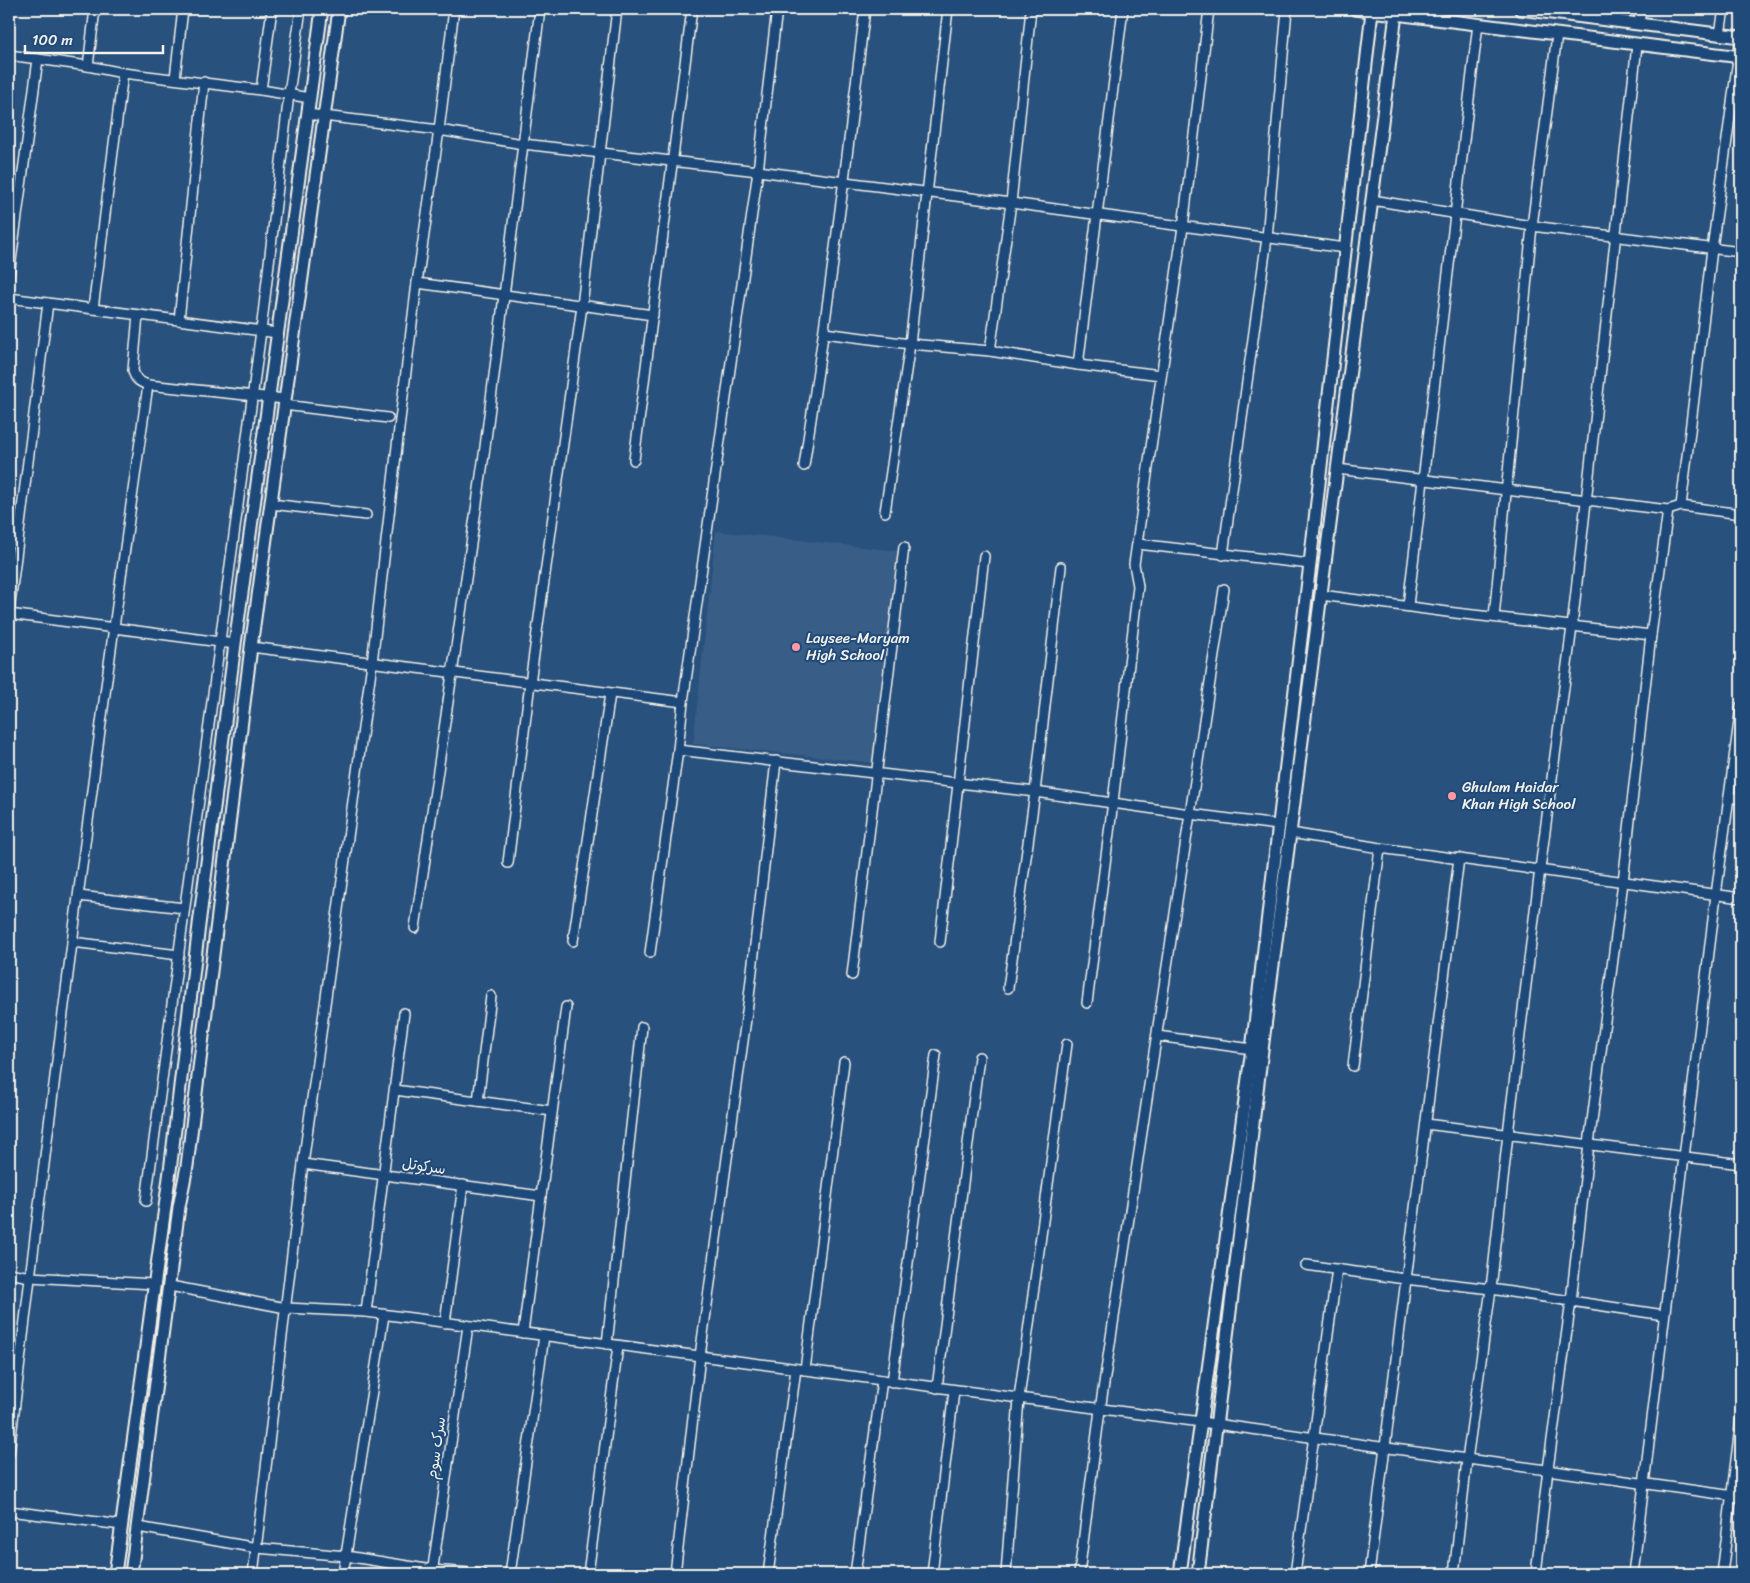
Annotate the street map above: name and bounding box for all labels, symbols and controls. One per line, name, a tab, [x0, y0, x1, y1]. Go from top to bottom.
scale bar	[25, 22, 162, 54]
text: 100 m	[32, 27, 73, 53]
place label: Laysee-Maryam High School	[806, 625, 910, 668]
marker: Laysee-Maryam High School	[790, 641, 802, 653]
place label: Ghulam Haidar Khan High School	[1462, 774, 1576, 817]
marker: Ghulam Haidar Khan High School	[1446, 790, 1458, 802]
street label: سرکوتل	[400, 1150, 448, 1182]
street label: سرک سوم	[419, 1415, 453, 1481]

